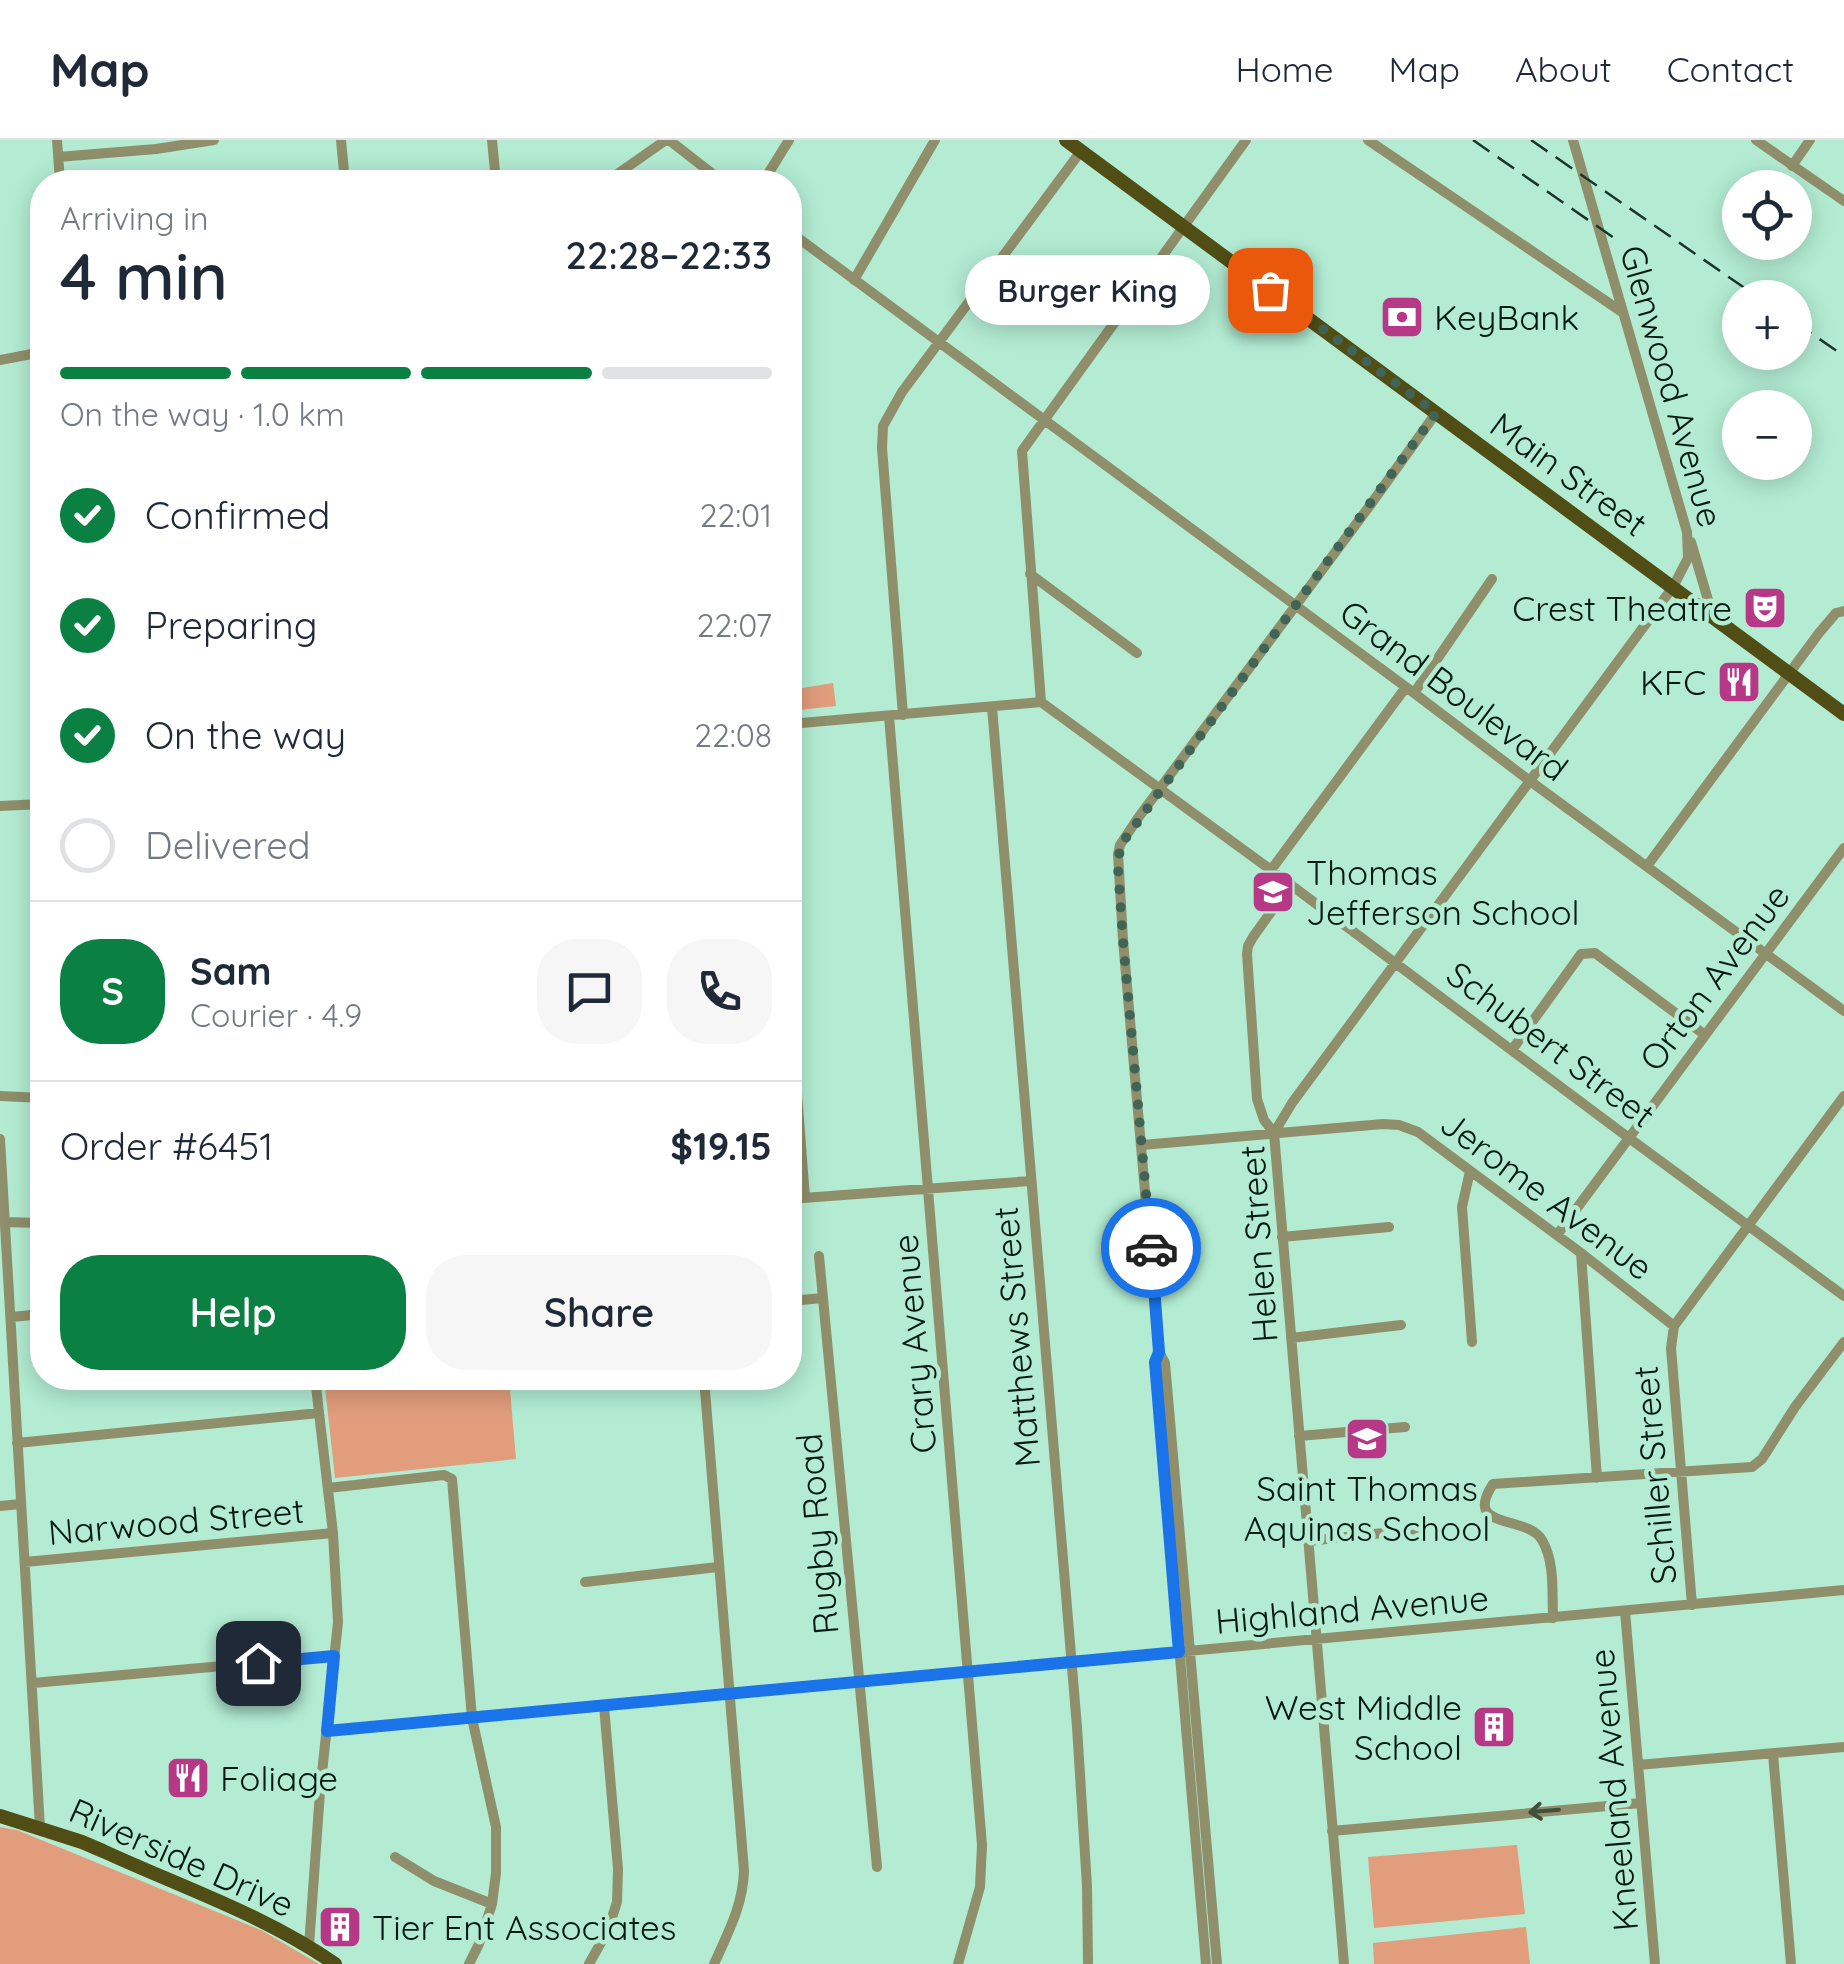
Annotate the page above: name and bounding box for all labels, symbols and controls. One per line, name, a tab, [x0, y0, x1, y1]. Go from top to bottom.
text: Map	[50, 39, 150, 99]
text: Home	[1236, 47, 1334, 91]
text: Map	[1389, 47, 1460, 91]
text: About	[1515, 47, 1612, 91]
text: Contact	[1667, 47, 1794, 91]
map controls	[1722, 170, 1812, 480]
button: locate	[1722, 170, 1812, 260]
text: Arriving in	[60, 198, 209, 238]
text: 22:28–22:33	[566, 231, 772, 279]
text: 4 min	[60, 235, 228, 316]
street label: Glenwood Avenue	[1611, 240, 1733, 532]
pin	[1228, 248, 1313, 333]
callout: Burger King	[965, 255, 1210, 325]
icon: bag	[1243, 263, 1298, 318]
text: Burger King	[997, 270, 1178, 310]
button: +	[1722, 280, 1812, 370]
bank icon: KeyBank	[1379, 294, 1425, 340]
place label: KeyBank	[1434, 295, 1579, 339]
button: −	[1722, 390, 1812, 480]
text: On the way · 1.0 km	[60, 394, 345, 434]
street label: Main Street	[1482, 402, 1656, 546]
icon: check	[60, 488, 115, 543]
text: Confirmed	[145, 491, 330, 539]
text: 22:01	[700, 495, 772, 535]
theatre icon: Crest Theatre	[1742, 585, 1788, 631]
place label: Crest Theatre	[1512, 586, 1732, 630]
street label: Grand Boulevard	[1331, 590, 1577, 790]
icon: check	[60, 598, 115, 653]
text: Preparing	[145, 601, 317, 649]
text: 22:07	[697, 605, 772, 645]
restaurant icon: KFC	[1716, 659, 1762, 705]
place label: KFC	[1640, 660, 1706, 704]
icon: check	[60, 708, 115, 763]
text: On the way	[145, 711, 346, 759]
text: 22:08	[694, 715, 772, 755]
text: Delivered	[145, 821, 311, 869]
place label: Thomas Jefferson School	[1306, 850, 1580, 934]
school or university icon: Thomas Jefferson School	[1250, 869, 1296, 915]
street label: Orton Avenue	[1629, 875, 1799, 1079]
button: chat	[537, 939, 642, 1044]
button: phone	[667, 939, 772, 1044]
text: Sam	[190, 947, 272, 995]
street label: Schubert Street	[1438, 951, 1664, 1137]
text: S	[101, 967, 124, 1015]
text: Courier · 4.9	[190, 995, 362, 1035]
street label: Jerome Avenue	[1432, 1101, 1662, 1289]
text: Order #6451	[60, 1122, 273, 1170]
text: $19.15	[670, 1122, 772, 1170]
street label: Helen Street	[1229, 1144, 1287, 1344]
courier	[1101, 1198, 1201, 1298]
street label: Matthews Street	[983, 1205, 1049, 1469]
icon: car	[1124, 1221, 1179, 1276]
street label: Crary Avenue	[883, 1233, 945, 1455]
button: Help	[60, 1255, 406, 1370]
button: Share	[426, 1255, 772, 1370]
street label: Schiller Street	[1623, 1364, 1685, 1586]
school or university icon: Saint Thomas Aquinas School	[1344, 1416, 1390, 1462]
street label: Rugby Road	[786, 1431, 848, 1637]
place label: Saint Thomas Aquinas School	[1244, 1466, 1490, 1550]
street label: Narwood Street	[46, 1488, 306, 1554]
street label: Highland Avenue	[1213, 1575, 1491, 1643]
pin	[216, 1621, 301, 1706]
icon: home	[231, 1636, 286, 1691]
street label: Kneeland Avenue	[1579, 1647, 1647, 1933]
place label: West Middle School	[1265, 1685, 1462, 1769]
building icon: West Middle School	[1471, 1704, 1517, 1750]
restaurant icon: Foliage	[165, 1755, 211, 1801]
place label: Foliage	[220, 1756, 338, 1800]
street label: Riverside Drive	[63, 1788, 301, 1926]
one-way arrow	[1529, 1802, 1561, 1821]
building icon: Tier Ent Associates	[317, 1904, 363, 1950]
place label: Tier Ent Associates	[372, 1905, 676, 1949]

